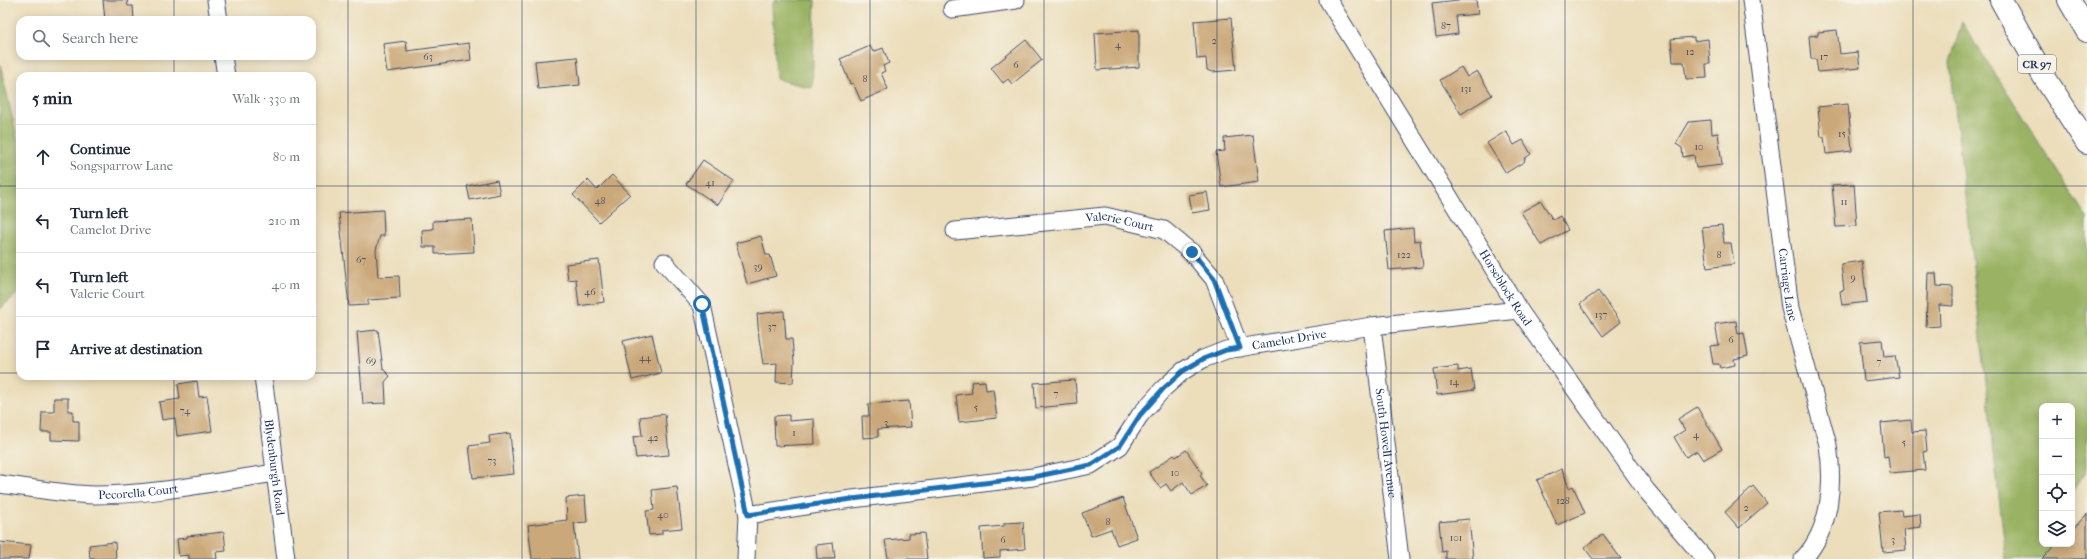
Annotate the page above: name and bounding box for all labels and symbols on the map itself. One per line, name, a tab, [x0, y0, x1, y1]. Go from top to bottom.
house number: 87	[1441, 20, 1451, 32]
house number: 2	[1211, 35, 1217, 47]
house number: 4	[1115, 39, 1122, 51]
house number: 12	[1686, 46, 1694, 58]
house number: 63	[423, 51, 433, 63]
house number: 17	[1820, 51, 1828, 63]
road number: CR 97	[2018, 55, 2056, 73]
house number: 6	[1013, 59, 1019, 71]
house number: 8	[862, 73, 868, 85]
house number: 131	[1460, 83, 1472, 95]
house number: 15	[1838, 128, 1846, 140]
house number: 10	[1694, 141, 1704, 153]
house number: 41	[705, 177, 715, 189]
house number: 48	[595, 195, 605, 207]
house number: 11	[1840, 196, 1848, 208]
street label: Valerie Court	[1084, 209, 1156, 234]
route end	[1183, 243, 1201, 261]
street label: Horseblock Road	[1476, 247, 1535, 329]
street label: Carriage Lane	[1775, 247, 1800, 323]
house number: 122	[1397, 249, 1411, 261]
house number: 8	[1716, 249, 1722, 261]
house number: 67	[356, 254, 366, 266]
house number: 39	[753, 261, 763, 273]
house number: 9	[1850, 272, 1856, 284]
house number: 46	[584, 286, 596, 298]
route start	[693, 295, 711, 313]
house number: 137	[1595, 309, 1607, 321]
house number: 37	[768, 321, 777, 333]
street label: Camelot Drive	[1251, 327, 1327, 353]
house number: 6	[1728, 334, 1734, 346]
house number: 44	[639, 352, 652, 364]
house number: 69	[366, 355, 376, 367]
house number: 7	[1877, 356, 1882, 368]
house number: 14	[1449, 376, 1460, 388]
house number: 7	[1054, 388, 1059, 400]
street label: South Howell Avenue	[1373, 388, 1400, 499]
house number: 5	[974, 402, 978, 414]
house number: 74	[180, 405, 191, 417]
house number: 3	[884, 417, 888, 429]
street label: Blydenburgh Road	[261, 418, 288, 517]
house number: 1	[792, 427, 796, 439]
house number: 4	[1693, 429, 1700, 441]
house number: 42	[647, 432, 659, 444]
house number: 5	[1902, 437, 1906, 449]
house number: 73	[488, 455, 496, 467]
house number: 10	[1170, 467, 1180, 479]
street label: Pecorella Court	[98, 481, 180, 502]
house number: 128	[1556, 495, 1570, 507]
house number: 2	[1743, 502, 1749, 514]
house number: 40	[657, 509, 669, 521]
house number: 8	[1105, 516, 1111, 528]
house number: 101	[1450, 532, 1462, 544]
house number: 6	[1000, 534, 1006, 546]
house number: 3	[1891, 534, 1895, 546]

